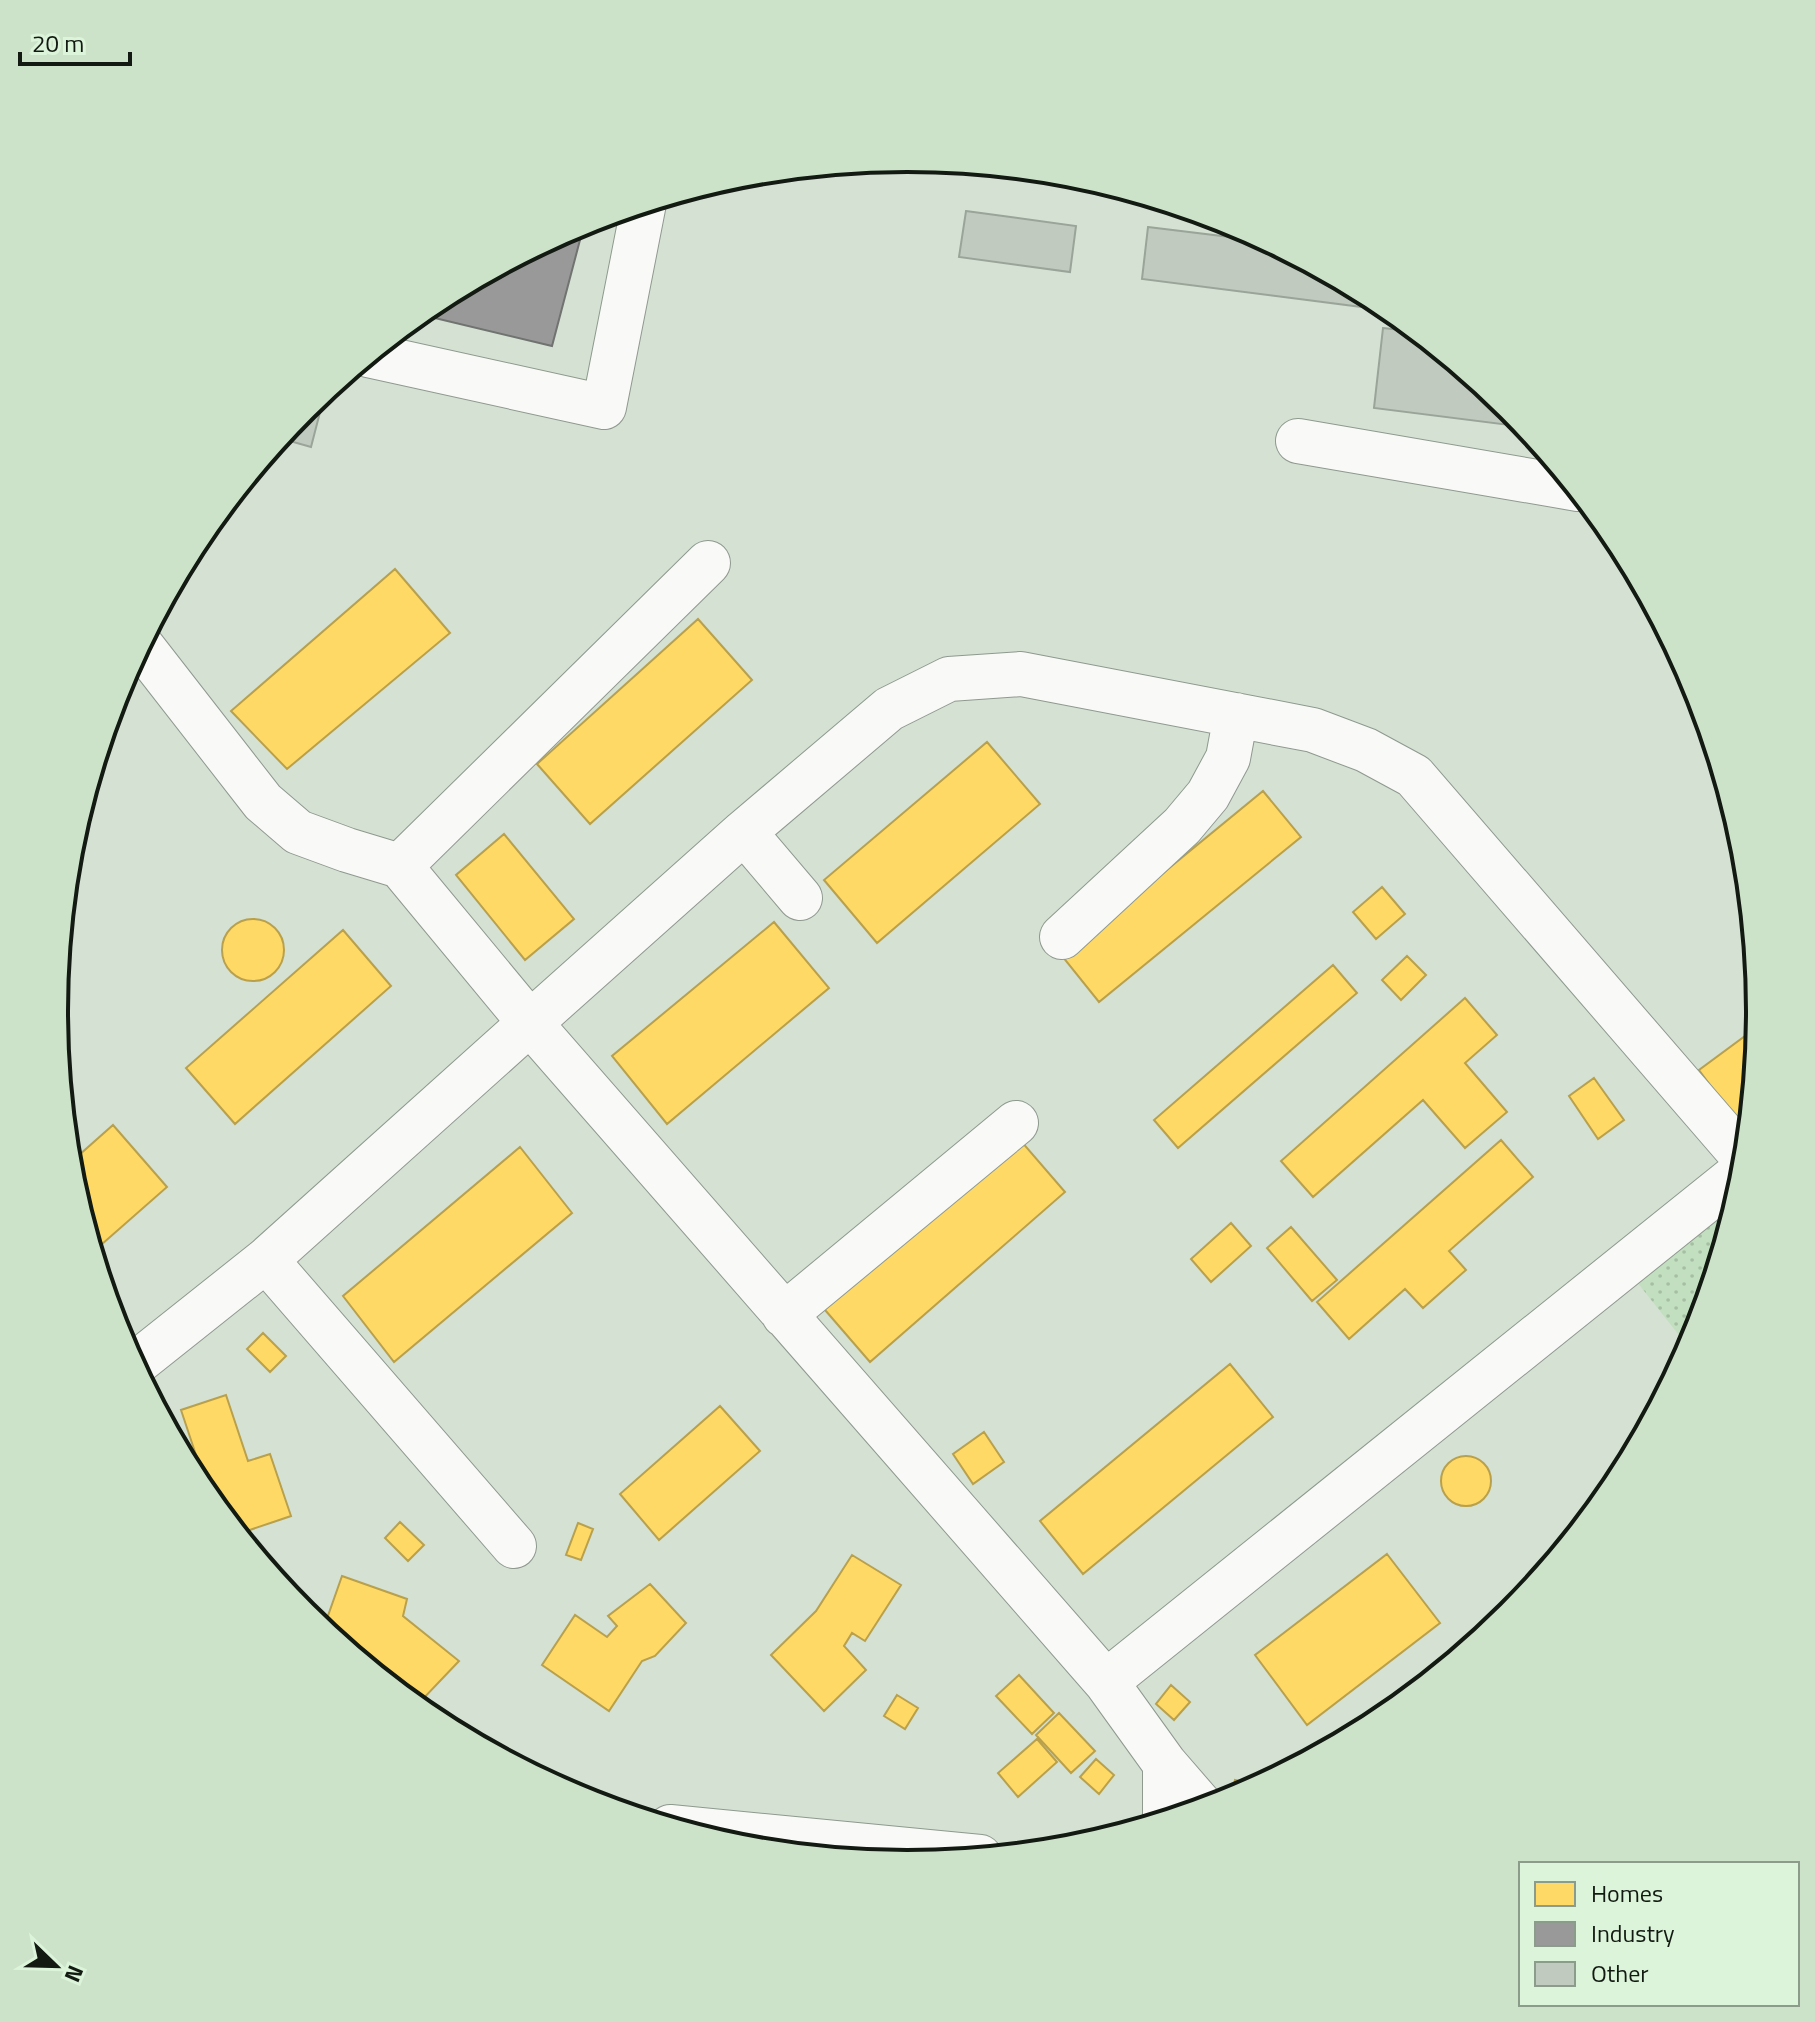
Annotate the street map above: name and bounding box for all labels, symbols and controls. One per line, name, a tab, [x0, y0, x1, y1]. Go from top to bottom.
scale bar	[20, 16, 130, 66]
text: 20 m	[32, 25, 84, 61]
legend	[1519, 1862, 1799, 2006]
text: Homes	[1591, 1875, 1663, 1911]
text: Industry	[1591, 1915, 1675, 1951]
north arrow	[16, 1926, 96, 2006]
text: Other	[1591, 1955, 1649, 1991]
text: N	[56, 1960, 93, 1987]

